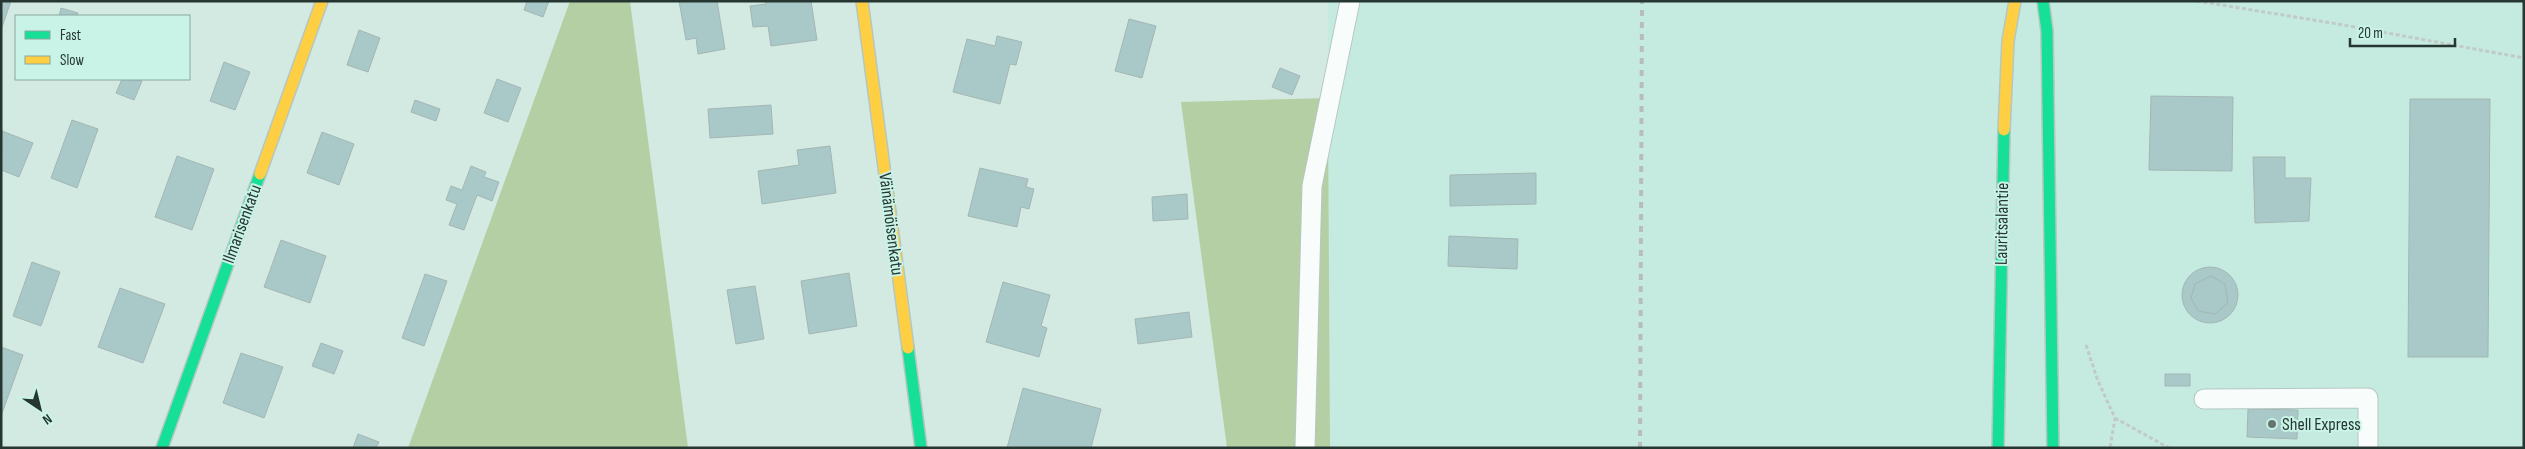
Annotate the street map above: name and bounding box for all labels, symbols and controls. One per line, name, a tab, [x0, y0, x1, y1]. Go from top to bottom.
legend	[15, 15, 190, 80]
scale bar	[2350, 15, 2455, 47]
text: 20 m	[2358, 24, 2383, 43]
text: Fast	[60, 26, 82, 45]
text: Slow	[60, 51, 84, 70]
street label: Väinämöisenkatu	[874, 172, 908, 276]
street label: Ilmarisenkatu	[218, 182, 266, 266]
street label: Lauritsalantie	[1991, 183, 2013, 265]
north arrow	[15, 384, 65, 434]
text: N	[39, 410, 55, 428]
place label: Shell Express	[2282, 414, 2361, 435]
marker: Shell Express	[2266, 418, 2278, 430]

